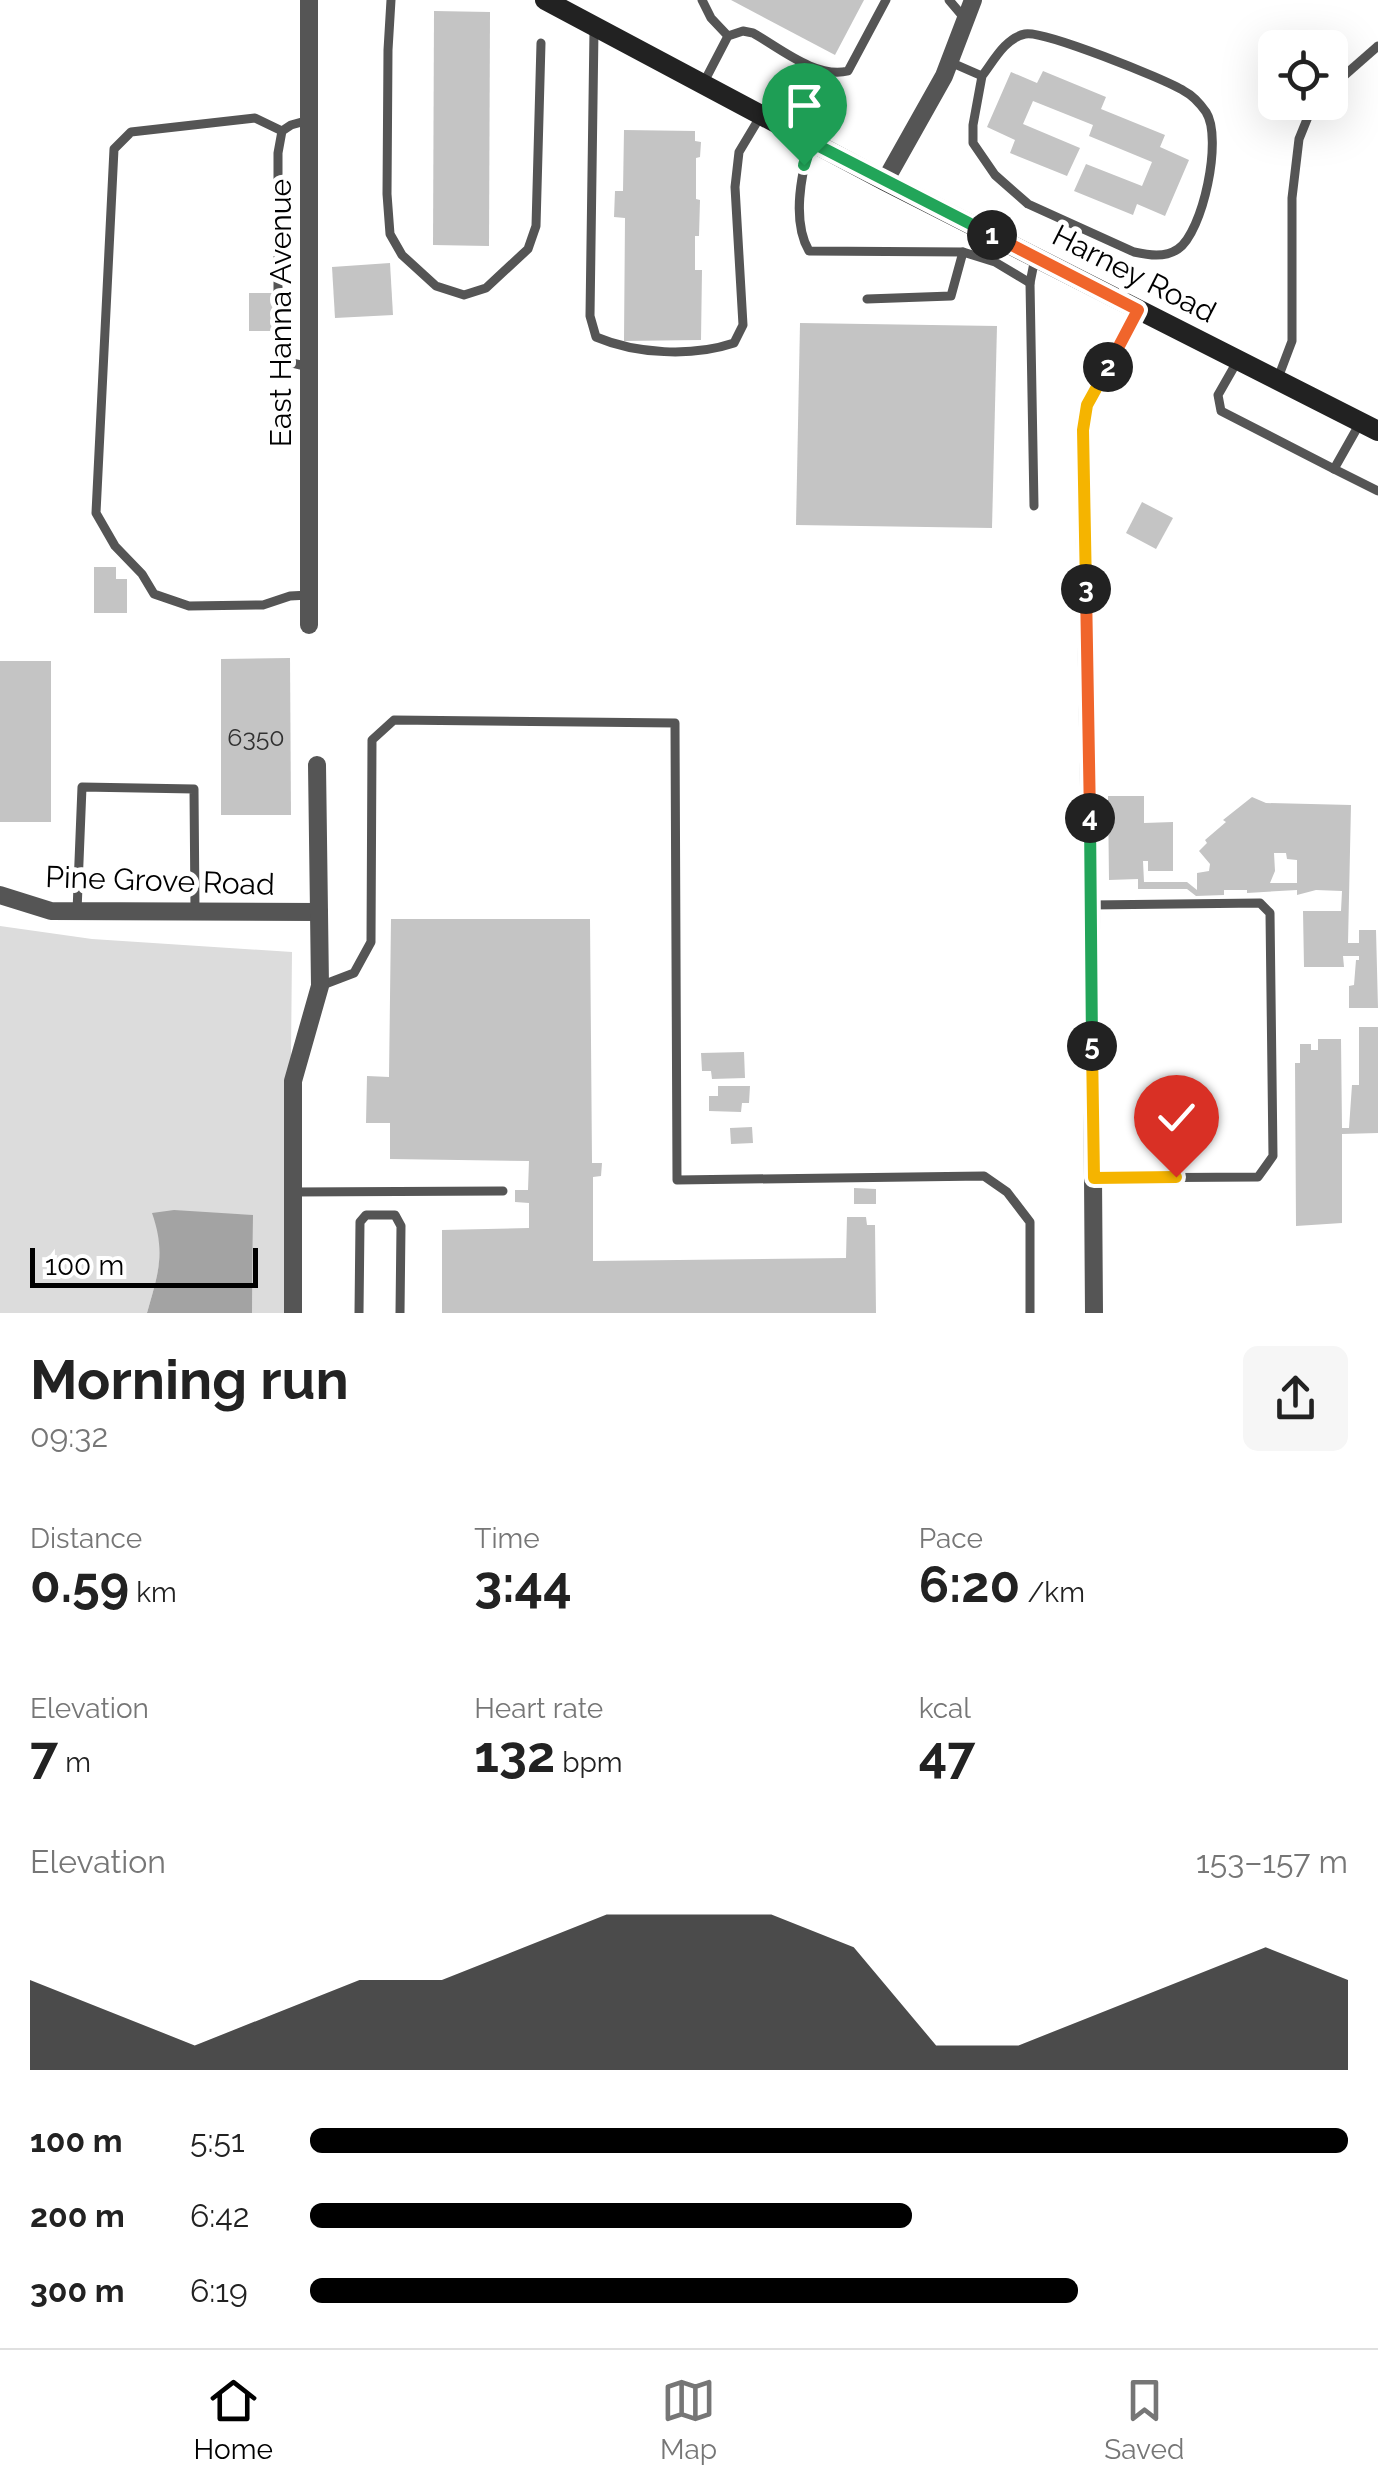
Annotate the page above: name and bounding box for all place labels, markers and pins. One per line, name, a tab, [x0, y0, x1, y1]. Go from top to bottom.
pin	[762, 63, 847, 166]
pin: 1	[967, 210, 1017, 260]
pin: 2	[1083, 342, 1133, 392]
pin: 3	[1061, 564, 1111, 614]
pin: 4	[1065, 793, 1115, 843]
pin: 5	[1067, 1021, 1117, 1071]
pin	[1134, 1075, 1219, 1178]

